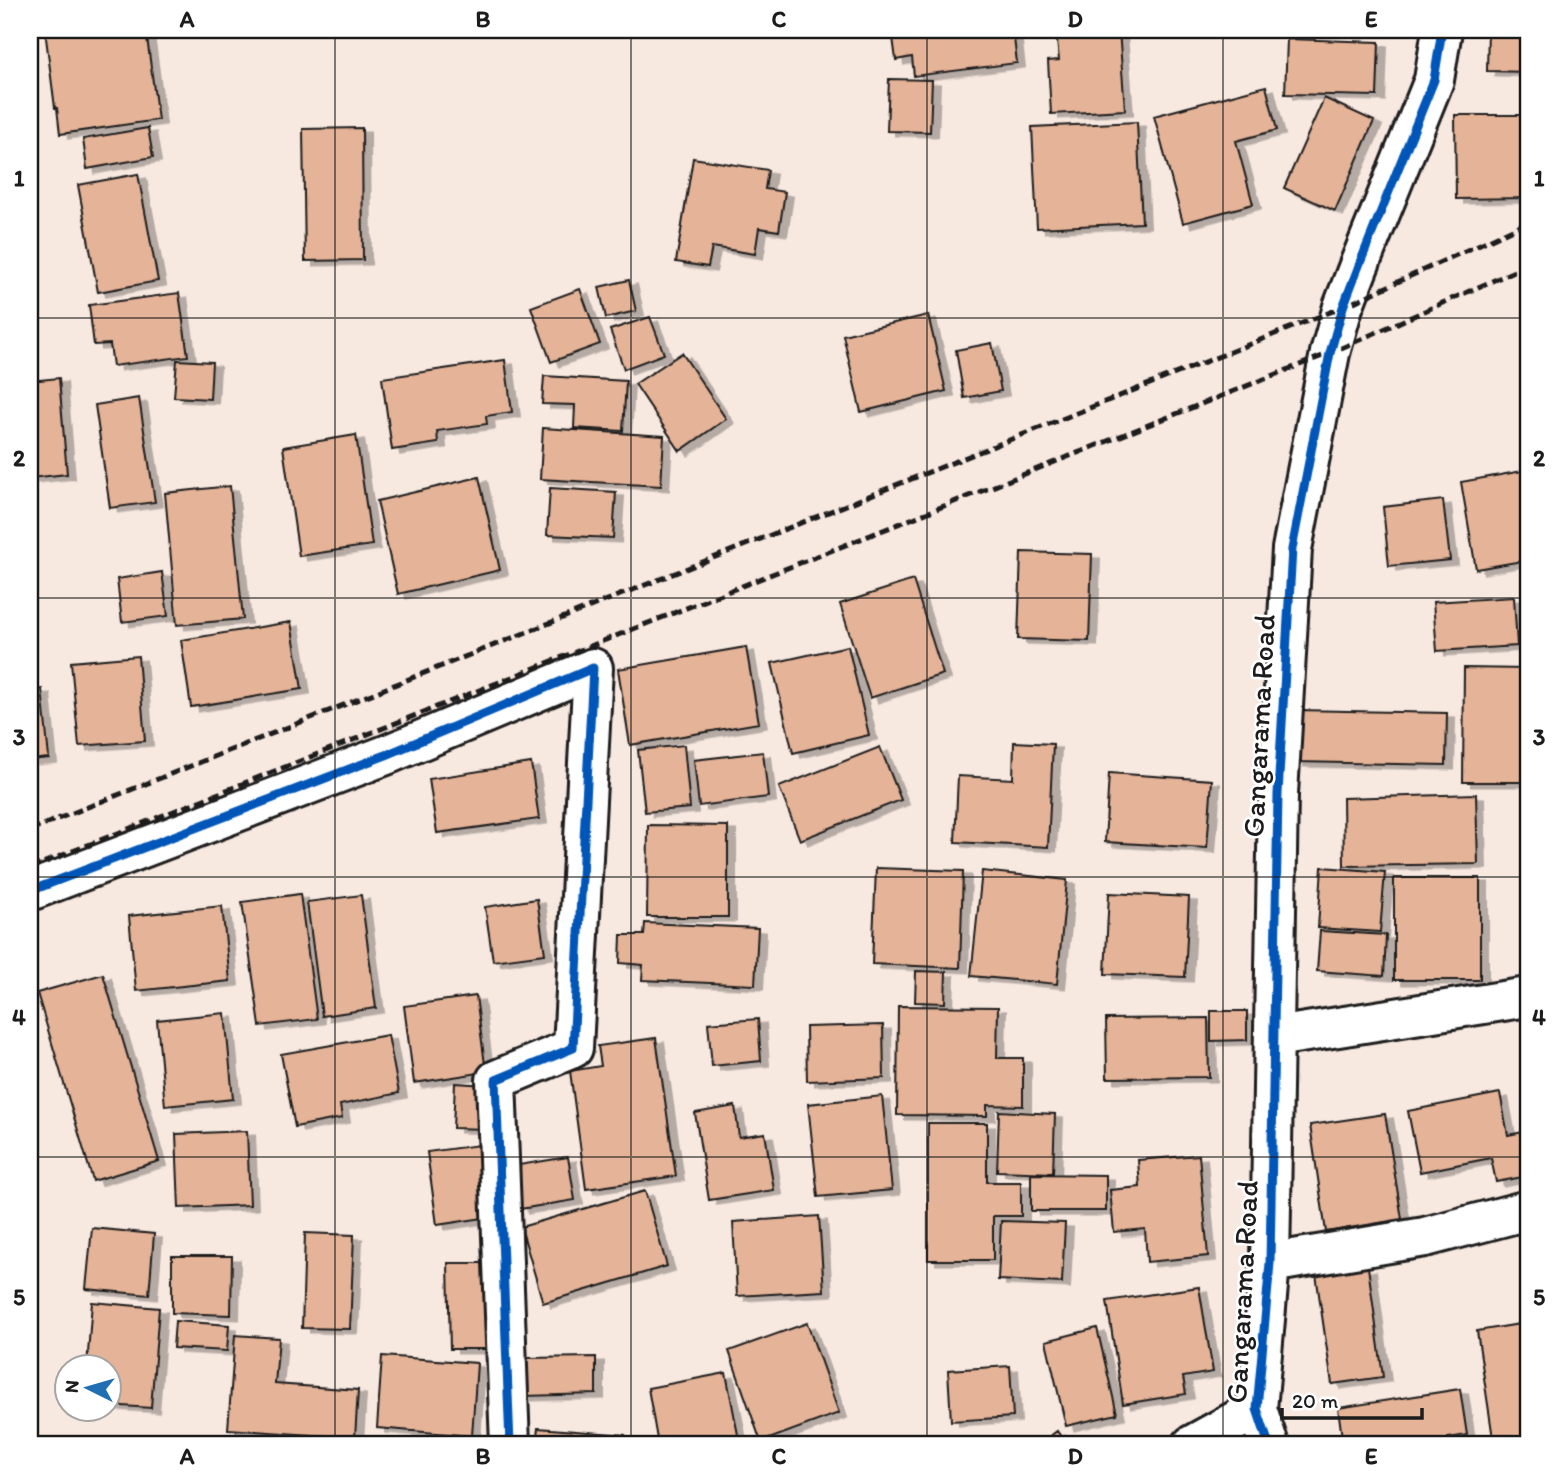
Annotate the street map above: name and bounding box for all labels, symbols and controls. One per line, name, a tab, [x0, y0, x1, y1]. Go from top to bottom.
text: A	[179, 5, 195, 33]
text: B	[476, 5, 491, 33]
text: C	[772, 5, 787, 33]
text: D	[1067, 5, 1083, 33]
text: E	[1365, 5, 1378, 33]
text: 1	[14, 164, 25, 192]
text: 1	[1534, 164, 1545, 192]
text: 2	[13, 444, 26, 472]
text: 2	[1533, 444, 1546, 472]
street label: Gangarama Road	[1234, 613, 1283, 838]
text: 3	[13, 723, 26, 751]
text: 3	[1533, 723, 1546, 751]
text: 4	[12, 1003, 26, 1031]
text: 4	[1532, 1003, 1546, 1031]
street label: Gangarama Road	[1217, 1179, 1266, 1404]
text: 5	[13, 1283, 25, 1311]
text: 5	[1533, 1283, 1545, 1311]
north arrow	[52, 1352, 122, 1422]
scale bar	[1282, 1377, 1422, 1421]
text: N	[60, 1379, 84, 1394]
text: 20 m	[1292, 1388, 1339, 1413]
text: A	[179, 1442, 195, 1470]
text: B	[476, 1442, 491, 1470]
text: C	[772, 1442, 787, 1470]
text: D	[1067, 1442, 1083, 1470]
text: E	[1365, 1442, 1378, 1470]

